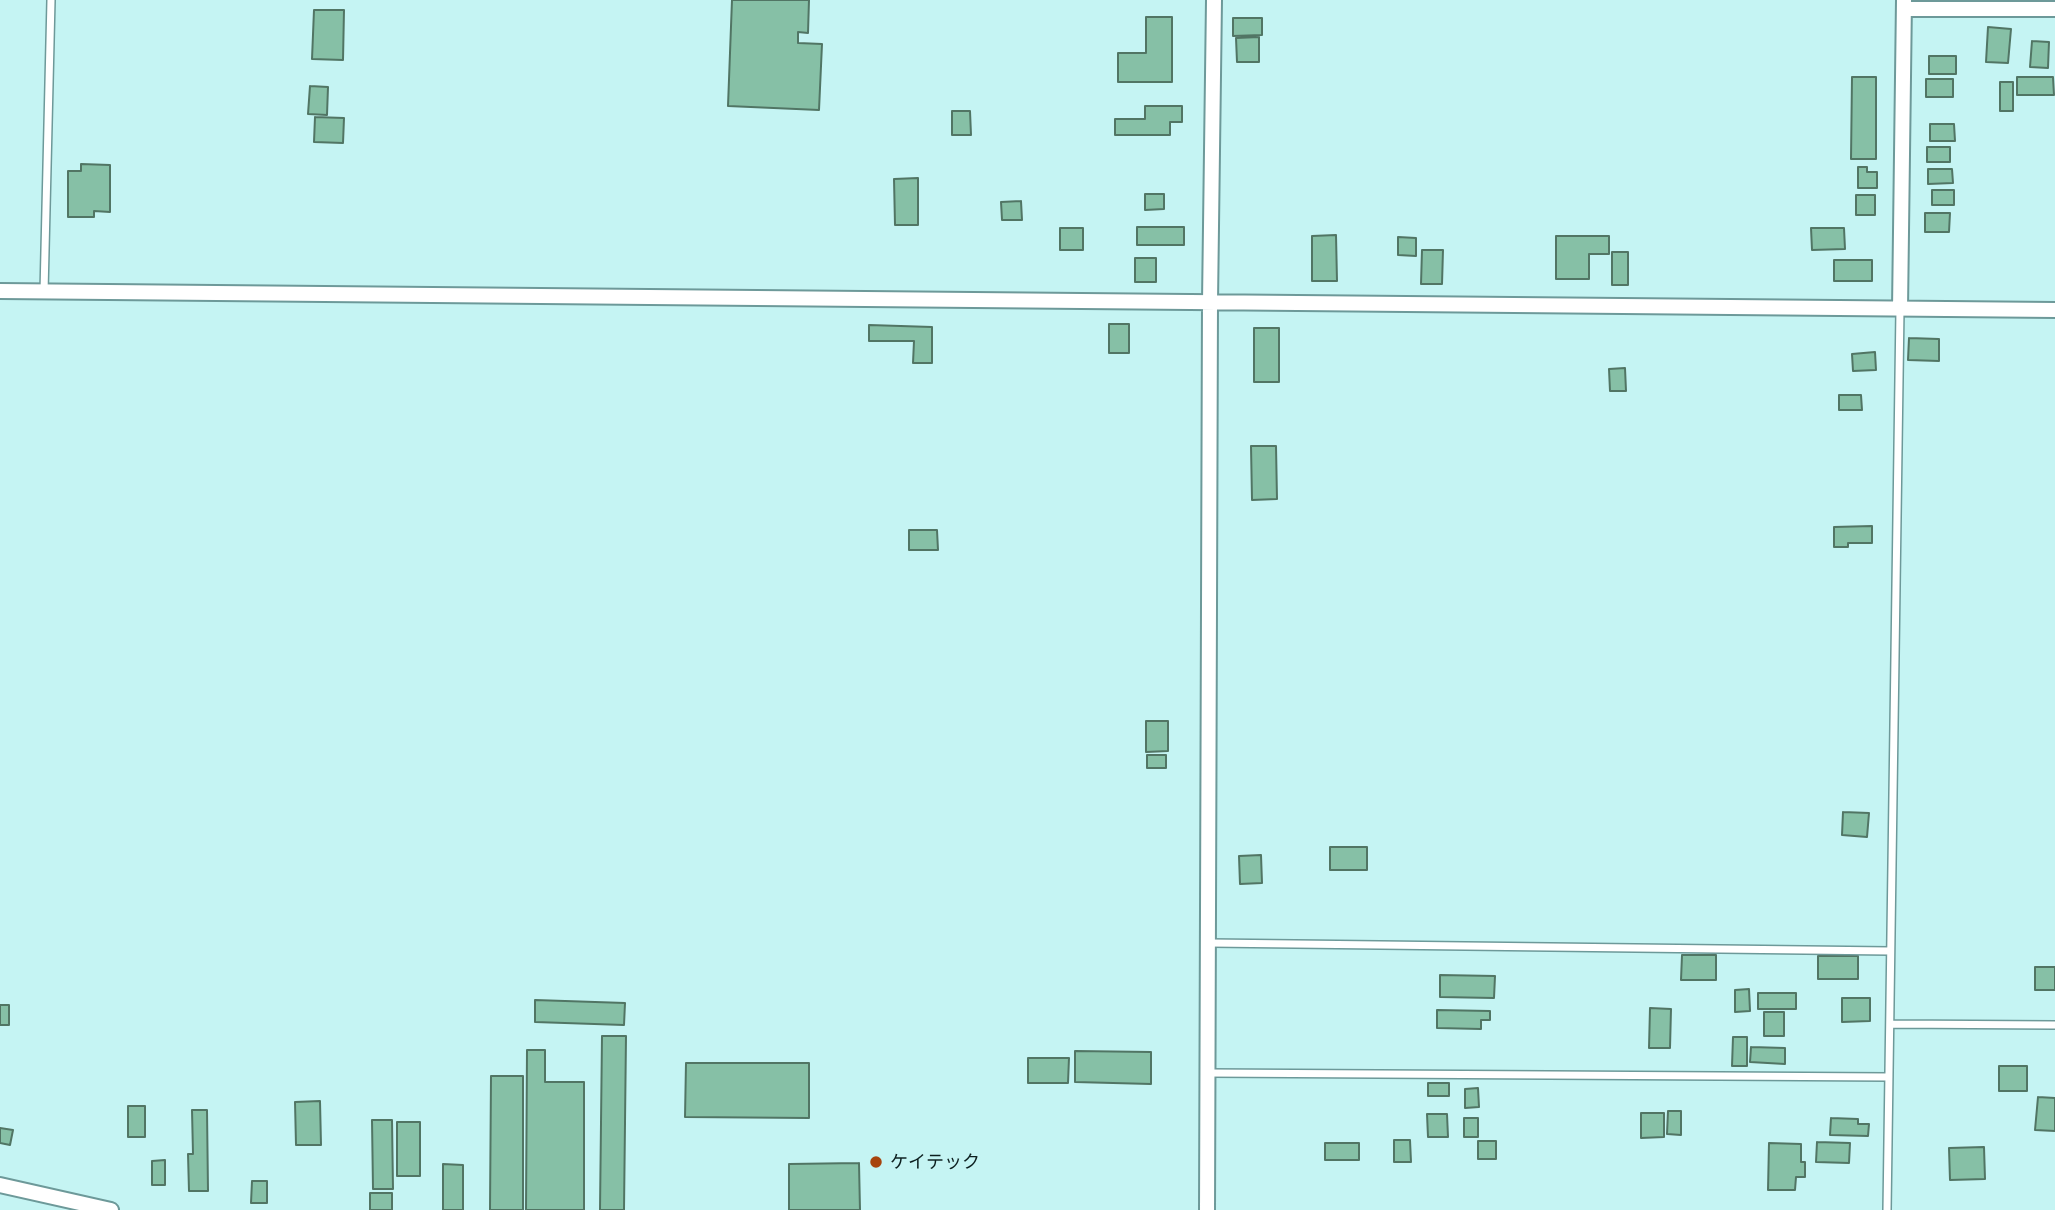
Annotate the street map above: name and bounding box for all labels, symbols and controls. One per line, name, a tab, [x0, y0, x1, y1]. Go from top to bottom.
place label: ケイテック	[890, 1151, 980, 1173]
marker: ケイテック	[868, 1154, 884, 1170]

